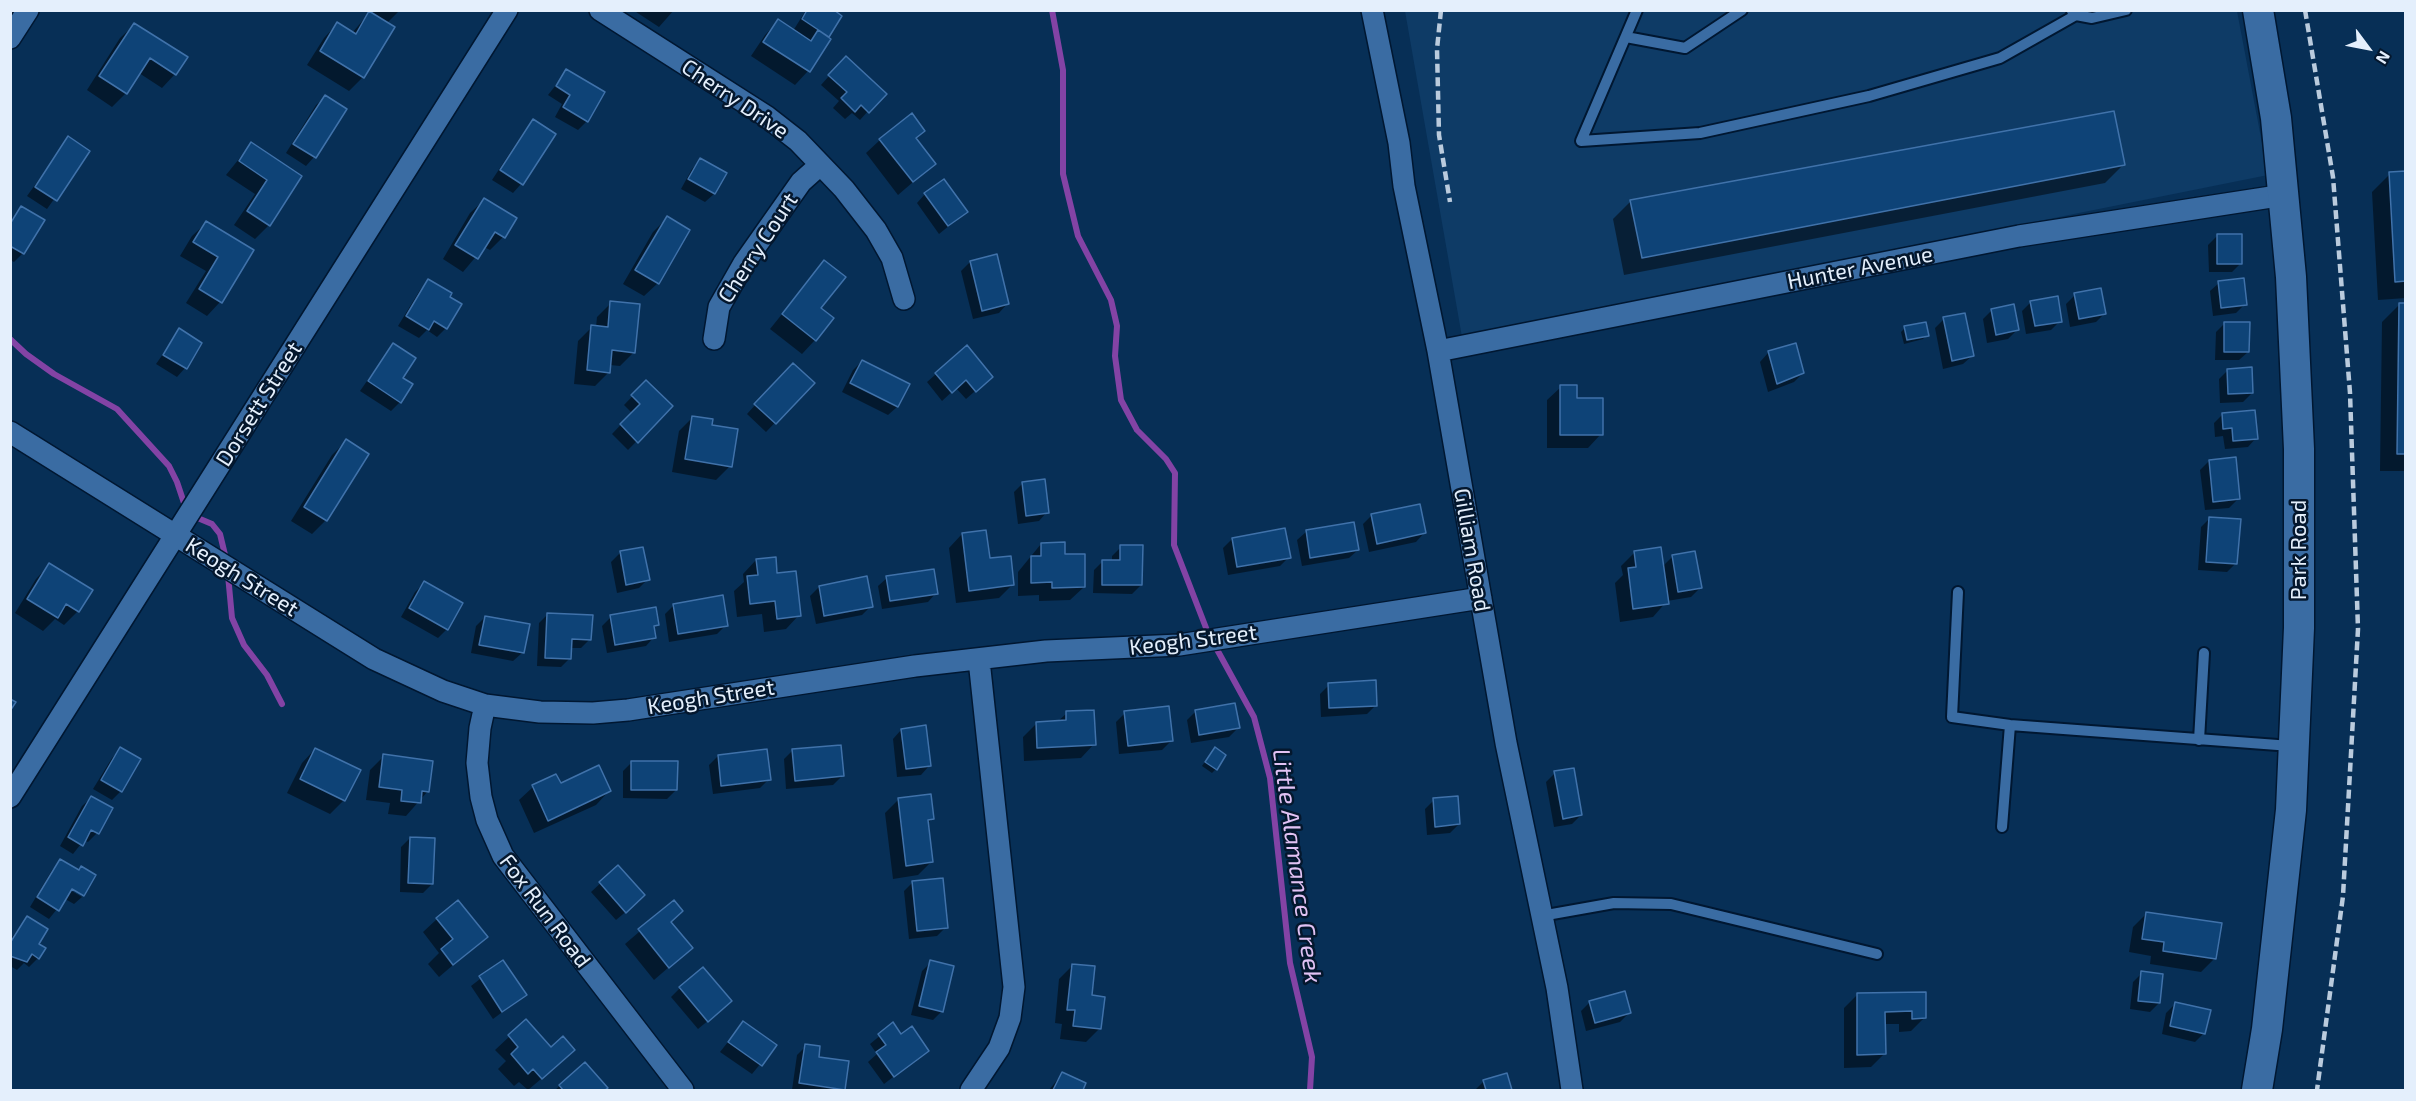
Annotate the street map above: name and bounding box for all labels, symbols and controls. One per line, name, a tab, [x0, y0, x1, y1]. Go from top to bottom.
north arrow	[2338, 18, 2398, 78]
text: N	[2373, 48, 2395, 68]
street label: Cherry Drive	[676, 54, 794, 144]
street label: Cherry Court	[713, 188, 803, 308]
street label: Hunter Avenue	[1785, 241, 1935, 295]
street label: Dorsett Street	[210, 337, 308, 471]
street label: Gilliam Road	[1448, 486, 1496, 614]
street label: Park Road	[2286, 500, 2312, 600]
street label: Keogh Street	[181, 532, 303, 622]
street label: Keogh Street	[1128, 619, 1258, 661]
street label: Keogh Street	[646, 674, 776, 720]
water label: Little Alamance Creek	[1266, 747, 1328, 985]
street label: Fox Run Road	[494, 849, 596, 973]

